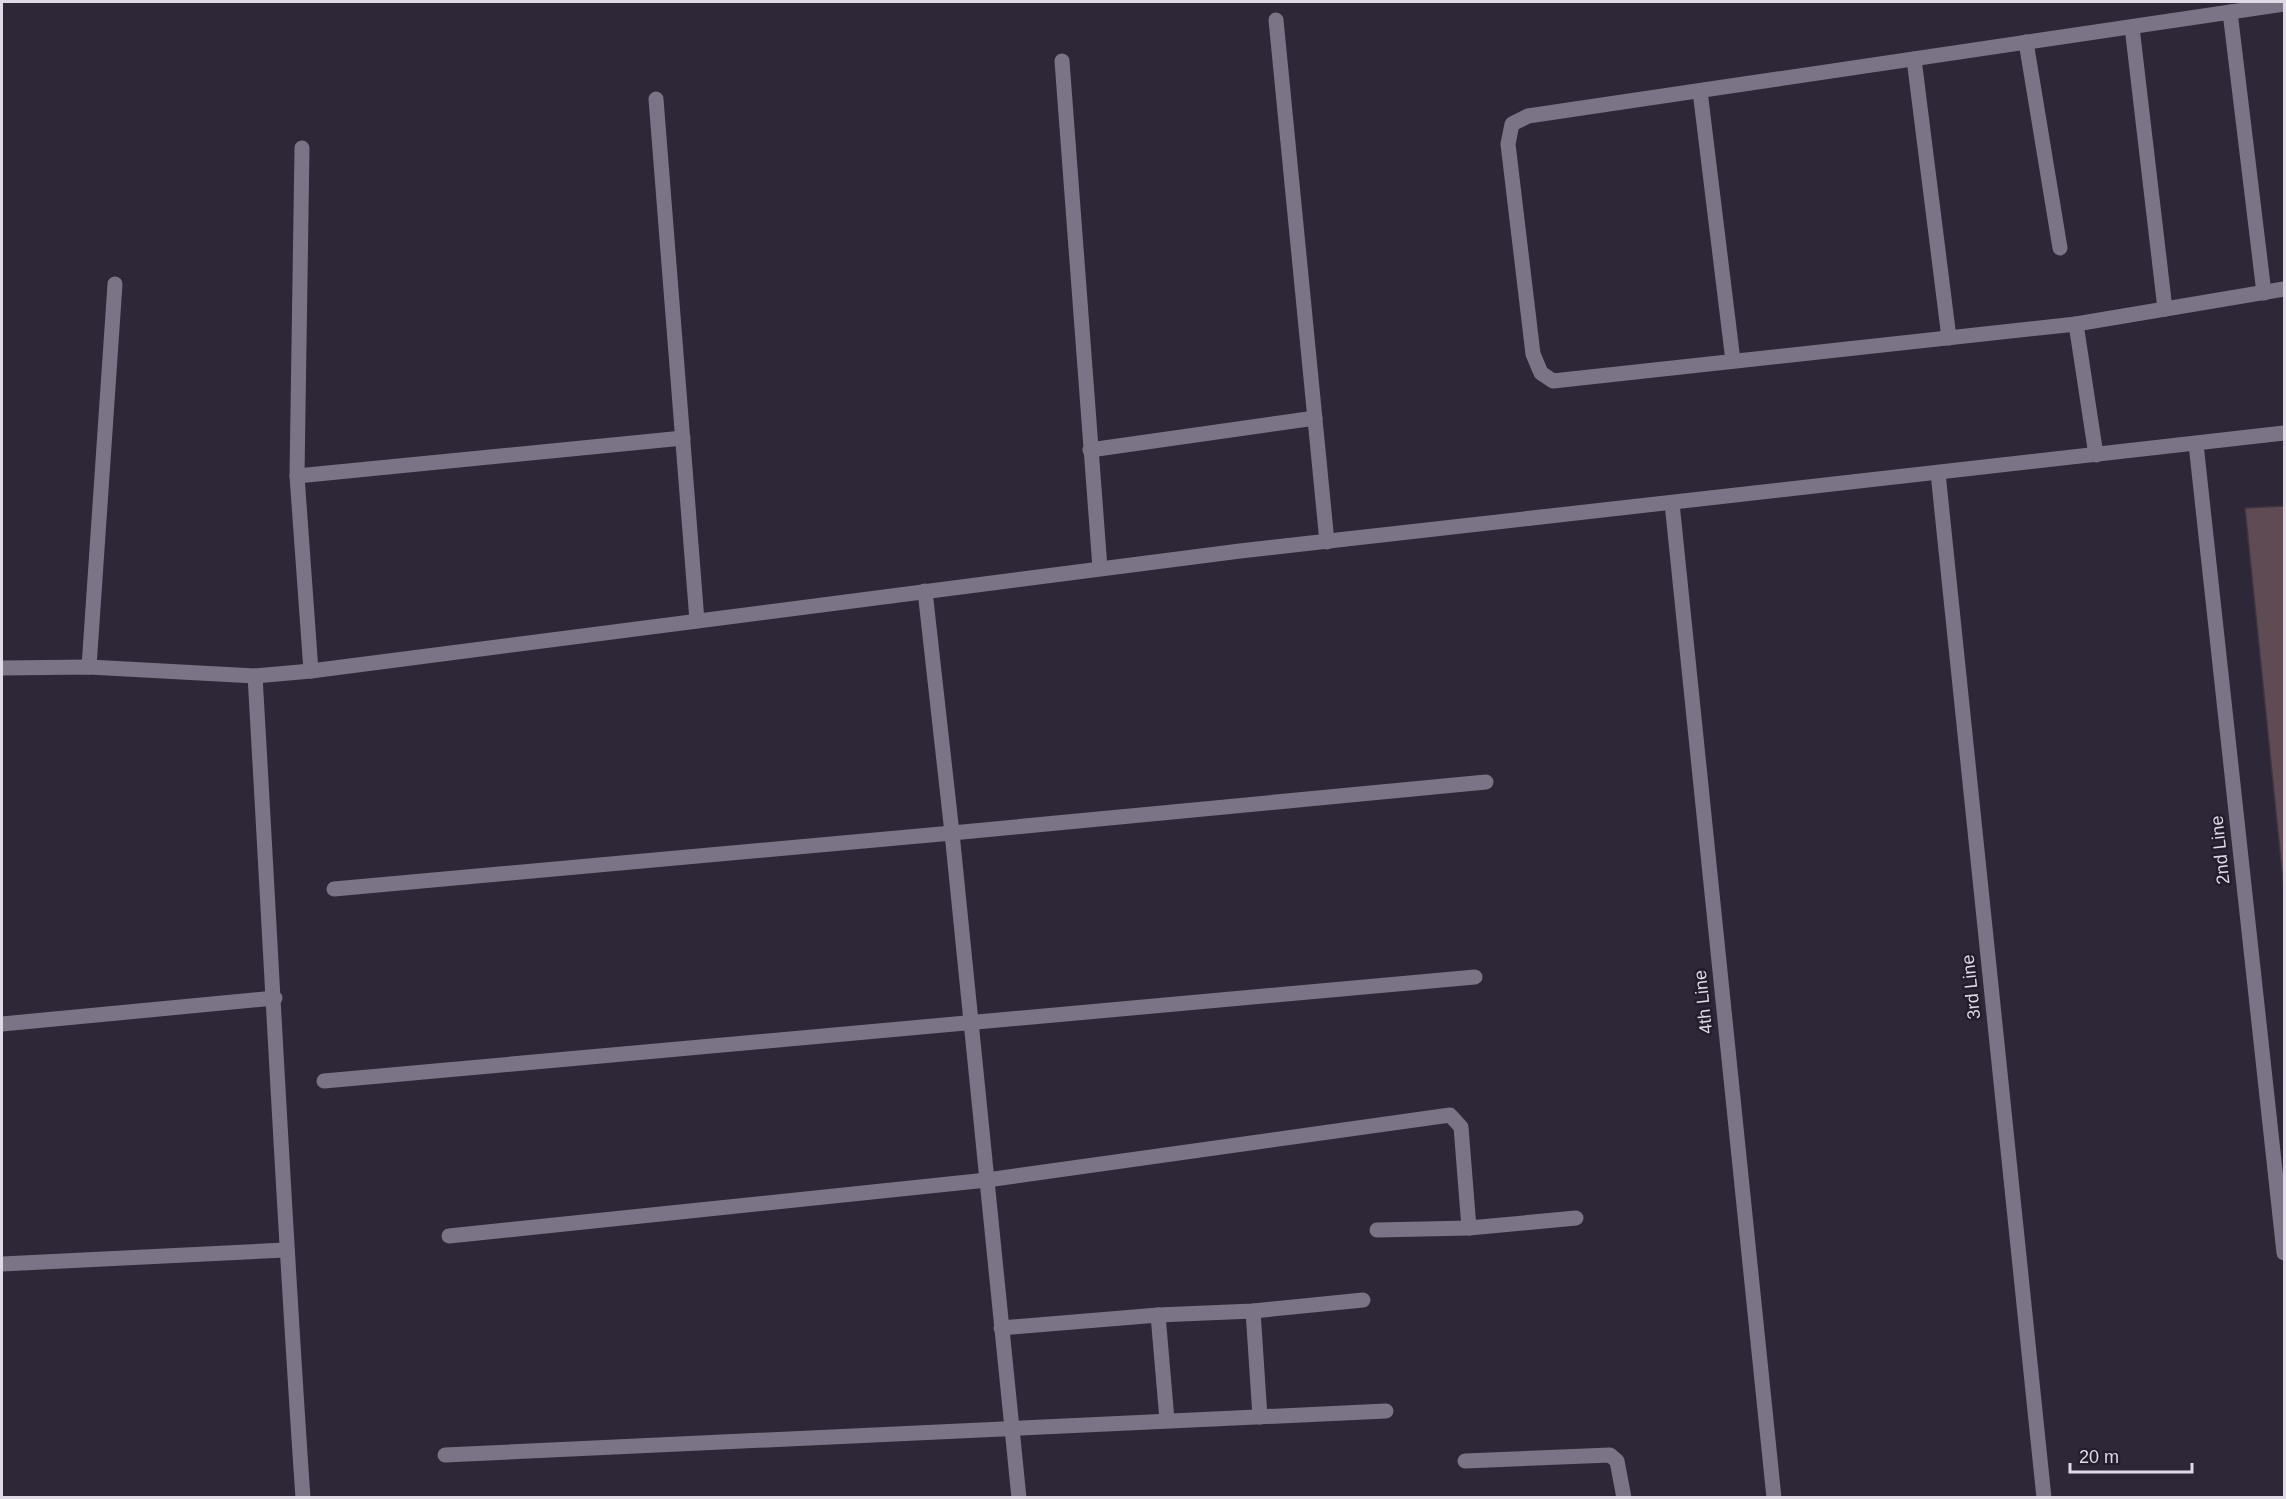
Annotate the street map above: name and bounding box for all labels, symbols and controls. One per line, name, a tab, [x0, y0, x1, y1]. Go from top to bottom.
street label: 2nd Line	[2206, 815, 2234, 885]
street label: 3rd Line	[1958, 954, 1984, 1020]
street label: 4th Line	[1690, 969, 1716, 1035]
scale bar	[2070, 1436, 2192, 1474]
text: 20 m	[2079, 1447, 2119, 1467]

